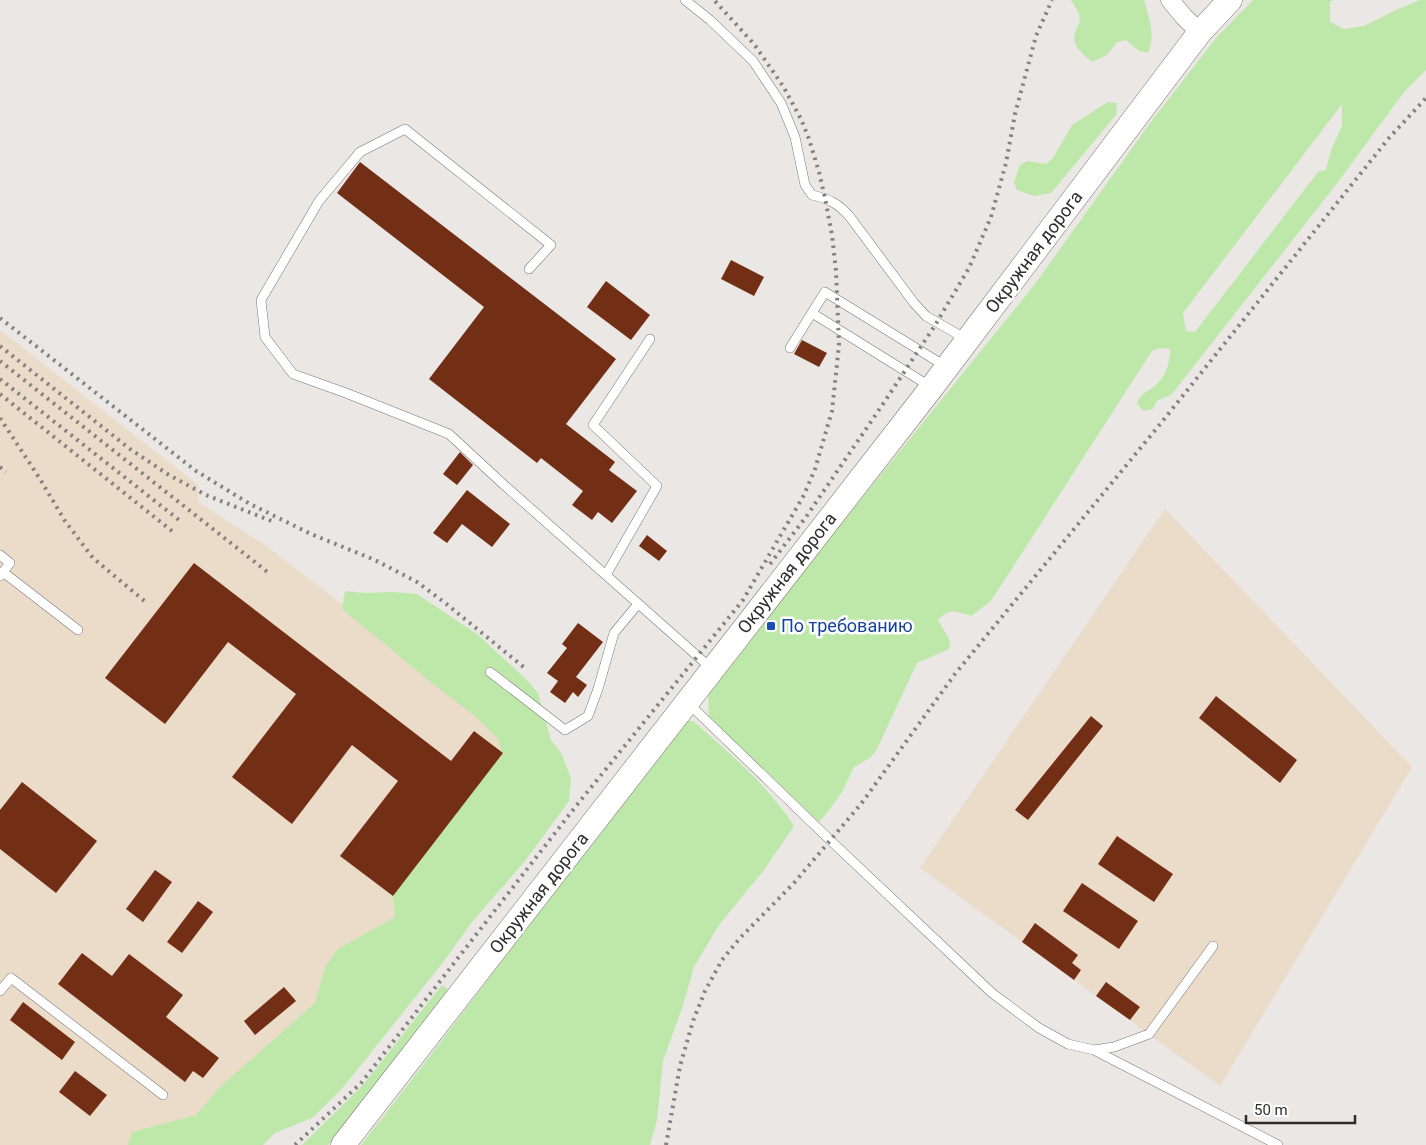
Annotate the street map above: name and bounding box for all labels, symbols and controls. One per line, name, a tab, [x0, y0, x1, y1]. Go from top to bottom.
street label: Окружная дорога	[981, 186, 1086, 317]
street label: Окружная дорога	[733, 508, 840, 637]
place label: По требованию	[781, 615, 913, 636]
marker: По требованию	[765, 620, 777, 632]
street label: Окружная дорога	[485, 828, 592, 957]
scale bar	[1246, 1092, 1355, 1124]
text: 50 m	[1254, 1101, 1288, 1119]

